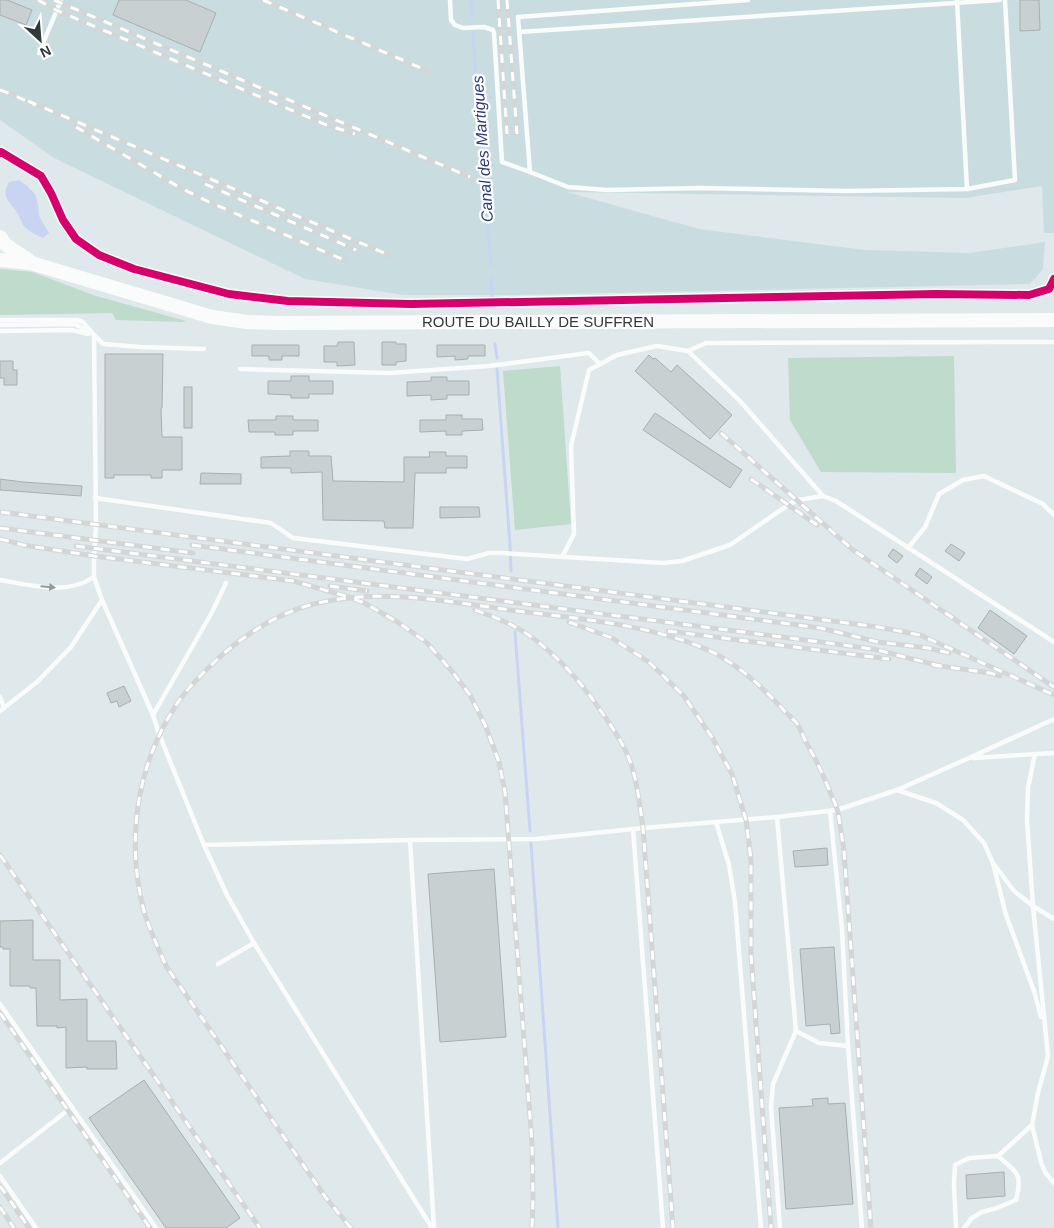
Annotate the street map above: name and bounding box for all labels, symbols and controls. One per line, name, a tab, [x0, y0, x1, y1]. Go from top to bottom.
north arrow	[15, 15, 65, 65]
text: N	[38, 42, 54, 61]
water label: Canal des Martigues	[469, 75, 496, 223]
street label: ROUTE DU BAILLY DE SUFFREN	[422, 313, 654, 330]
one-way arrow	[40, 584, 56, 592]

